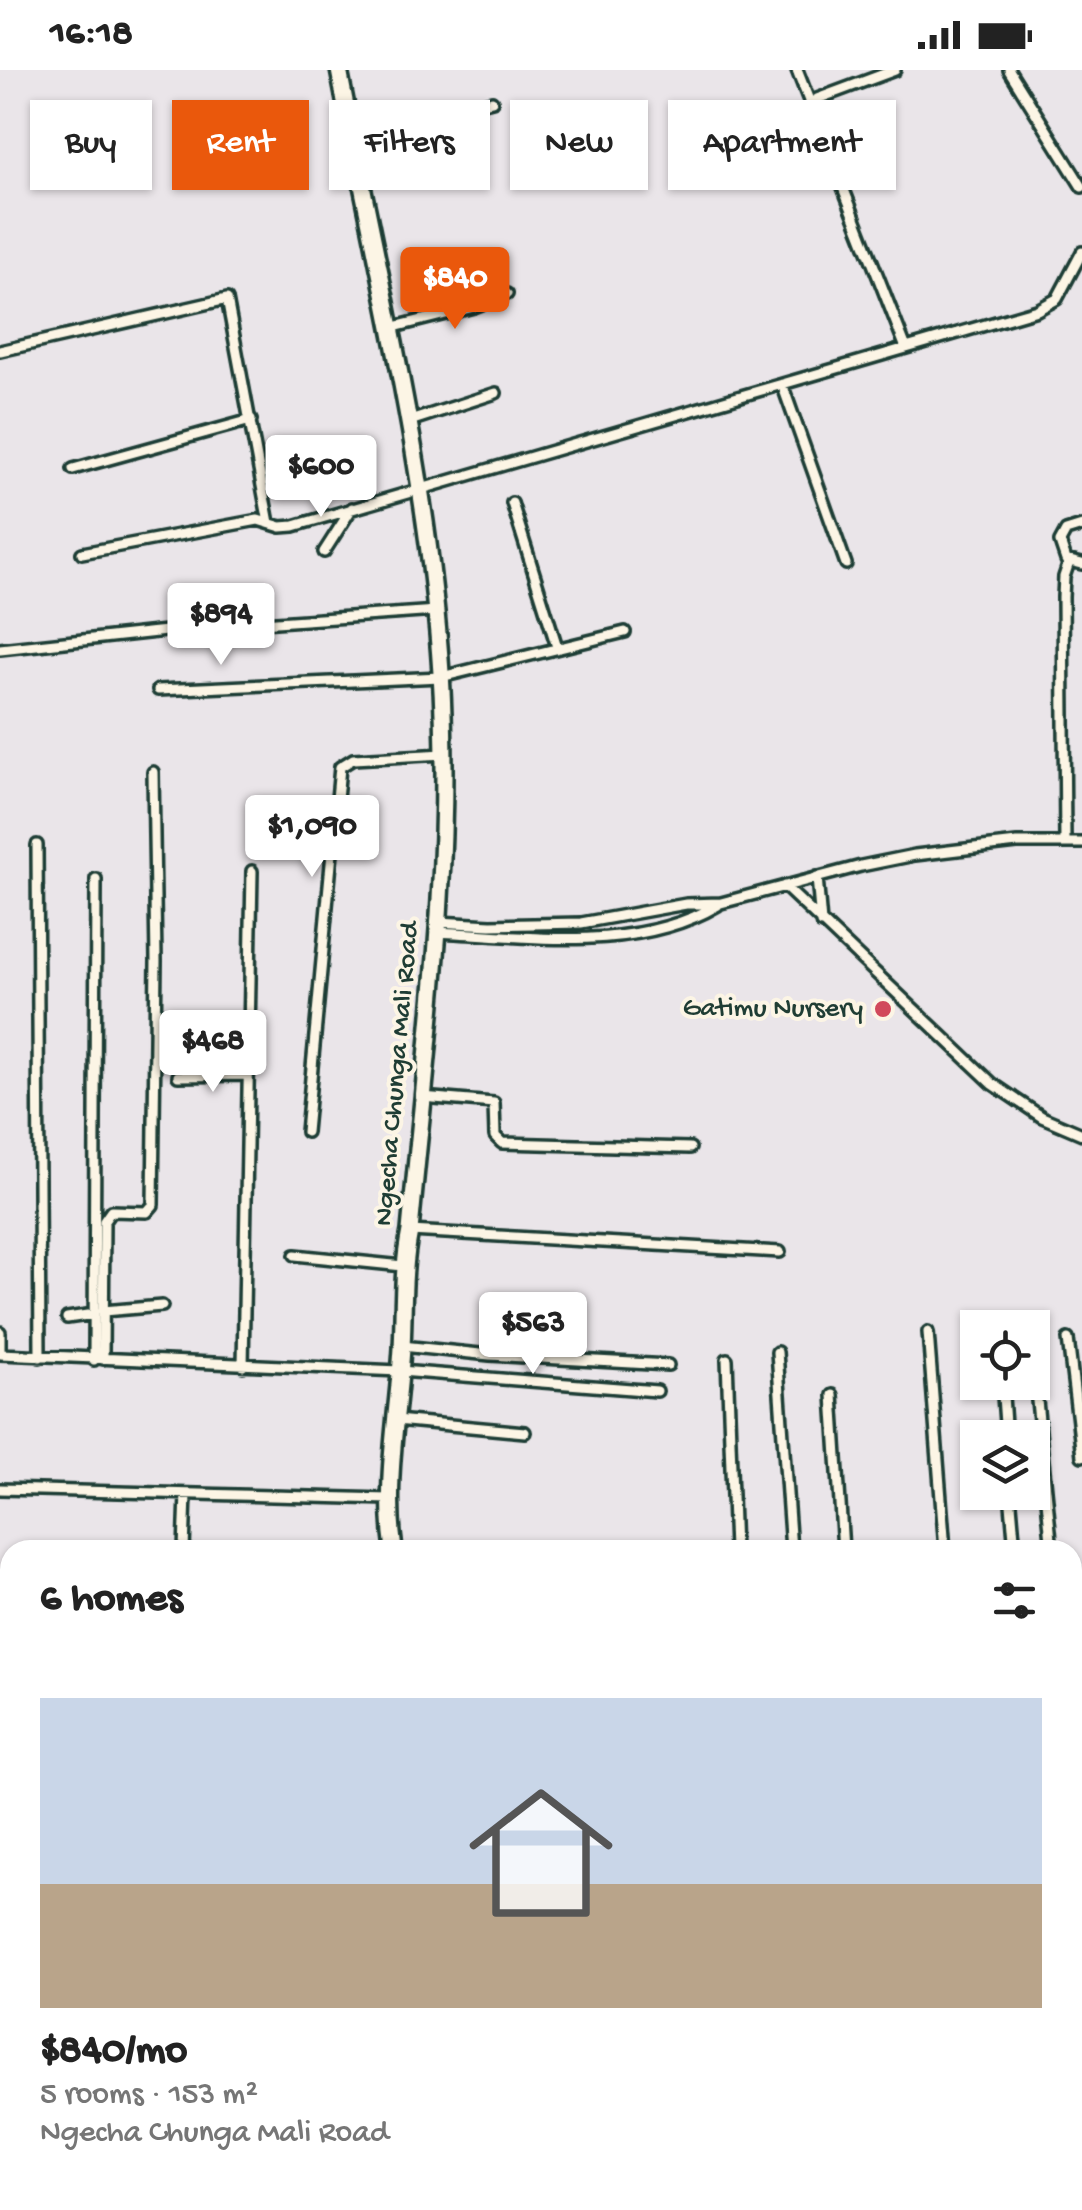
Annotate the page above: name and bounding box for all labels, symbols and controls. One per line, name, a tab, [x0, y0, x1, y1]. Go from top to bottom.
text: 16:18	[50, 13, 133, 57]
chip: Buy	[30, 100, 152, 190]
chip: Rent	[172, 100, 309, 190]
chip: Filters	[329, 100, 490, 190]
chip: New	[510, 100, 648, 190]
chip: Apartment	[668, 100, 896, 190]
pin: $840	[396, 247, 514, 332]
text: $840	[422, 260, 488, 298]
pin: $600	[262, 435, 380, 520]
text: $600	[288, 448, 354, 486]
pin: $894	[162, 583, 280, 668]
text: $894	[189, 596, 253, 634]
pin: $1,090	[231, 795, 393, 880]
text: $1,090	[267, 808, 357, 846]
street label: Ngecha Chunga Mali Road	[368, 918, 428, 1227]
place label: Gatimu Nursery	[683, 993, 863, 1026]
marker: Gatimu Nursery	[872, 998, 894, 1020]
pin: $468	[154, 1010, 272, 1095]
text: $468	[181, 1023, 245, 1061]
pin: $563	[474, 1292, 592, 1377]
text: $563	[501, 1305, 565, 1343]
map controls	[960, 1310, 1050, 1510]
button: locate	[960, 1310, 1050, 1400]
button: layers	[960, 1420, 1050, 1510]
icon: filters	[987, 1573, 1042, 1628]
text: 6 homes	[40, 1576, 183, 1625]
icon: home	[451, 1763, 631, 1943]
text: $840/mo	[40, 2028, 187, 2077]
text: 5 rooms · 153 m²	[40, 2077, 258, 2115]
text: Ngecha Chunga Mali Road	[40, 2115, 389, 2153]

